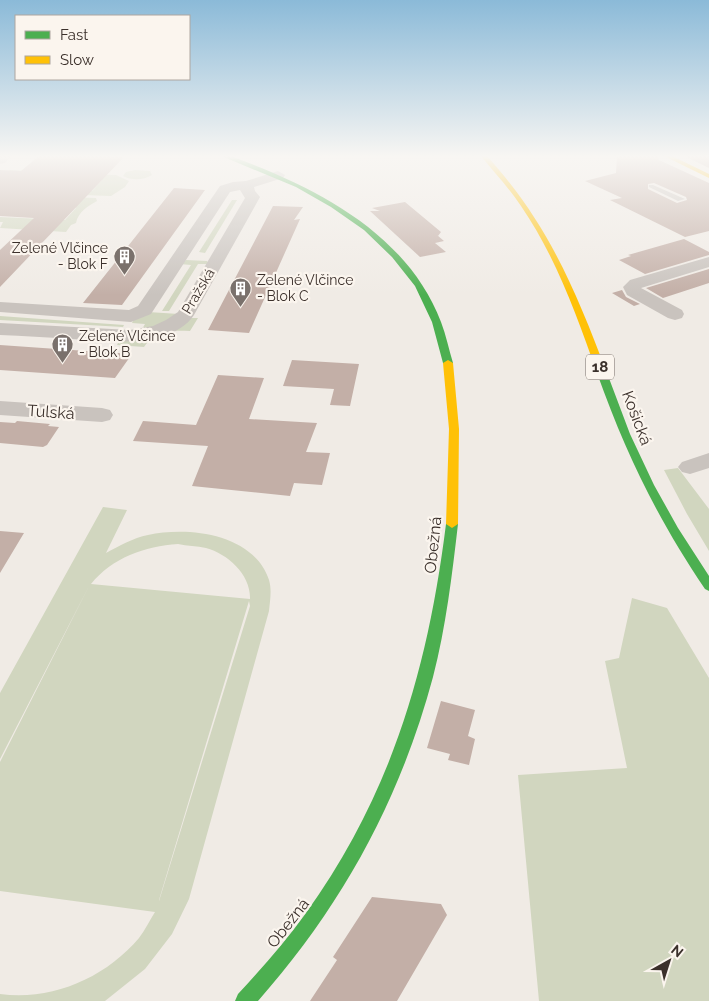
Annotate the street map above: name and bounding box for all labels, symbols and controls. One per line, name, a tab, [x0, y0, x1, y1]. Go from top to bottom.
legend	[15, 15, 190, 80]
text: Fast	[60, 26, 88, 44]
text: Slow	[60, 51, 94, 69]
place label: Zelené Vlčince - Blok F	[12, 240, 108, 272]
building icon: Zelené Vlčince - Blok F	[112, 244, 136, 275]
street label: Pražská	[178, 265, 218, 317]
place label: Zelené Vlčince - Blok C	[257, 272, 353, 304]
building icon: Zelené Vlčince - Blok C	[229, 276, 253, 307]
place label: Zelené Vlčince - Blok B	[79, 328, 175, 360]
building icon: Zelené Vlčince - Blok B	[51, 332, 75, 363]
road number: 18	[586, 354, 614, 380]
street label: Košická	[618, 388, 656, 448]
street label: Tulská	[27, 401, 75, 423]
street label: Obežná	[421, 516, 445, 574]
street label: Obežná	[263, 895, 313, 951]
north arrow	[644, 936, 694, 986]
text: N	[668, 941, 686, 960]

